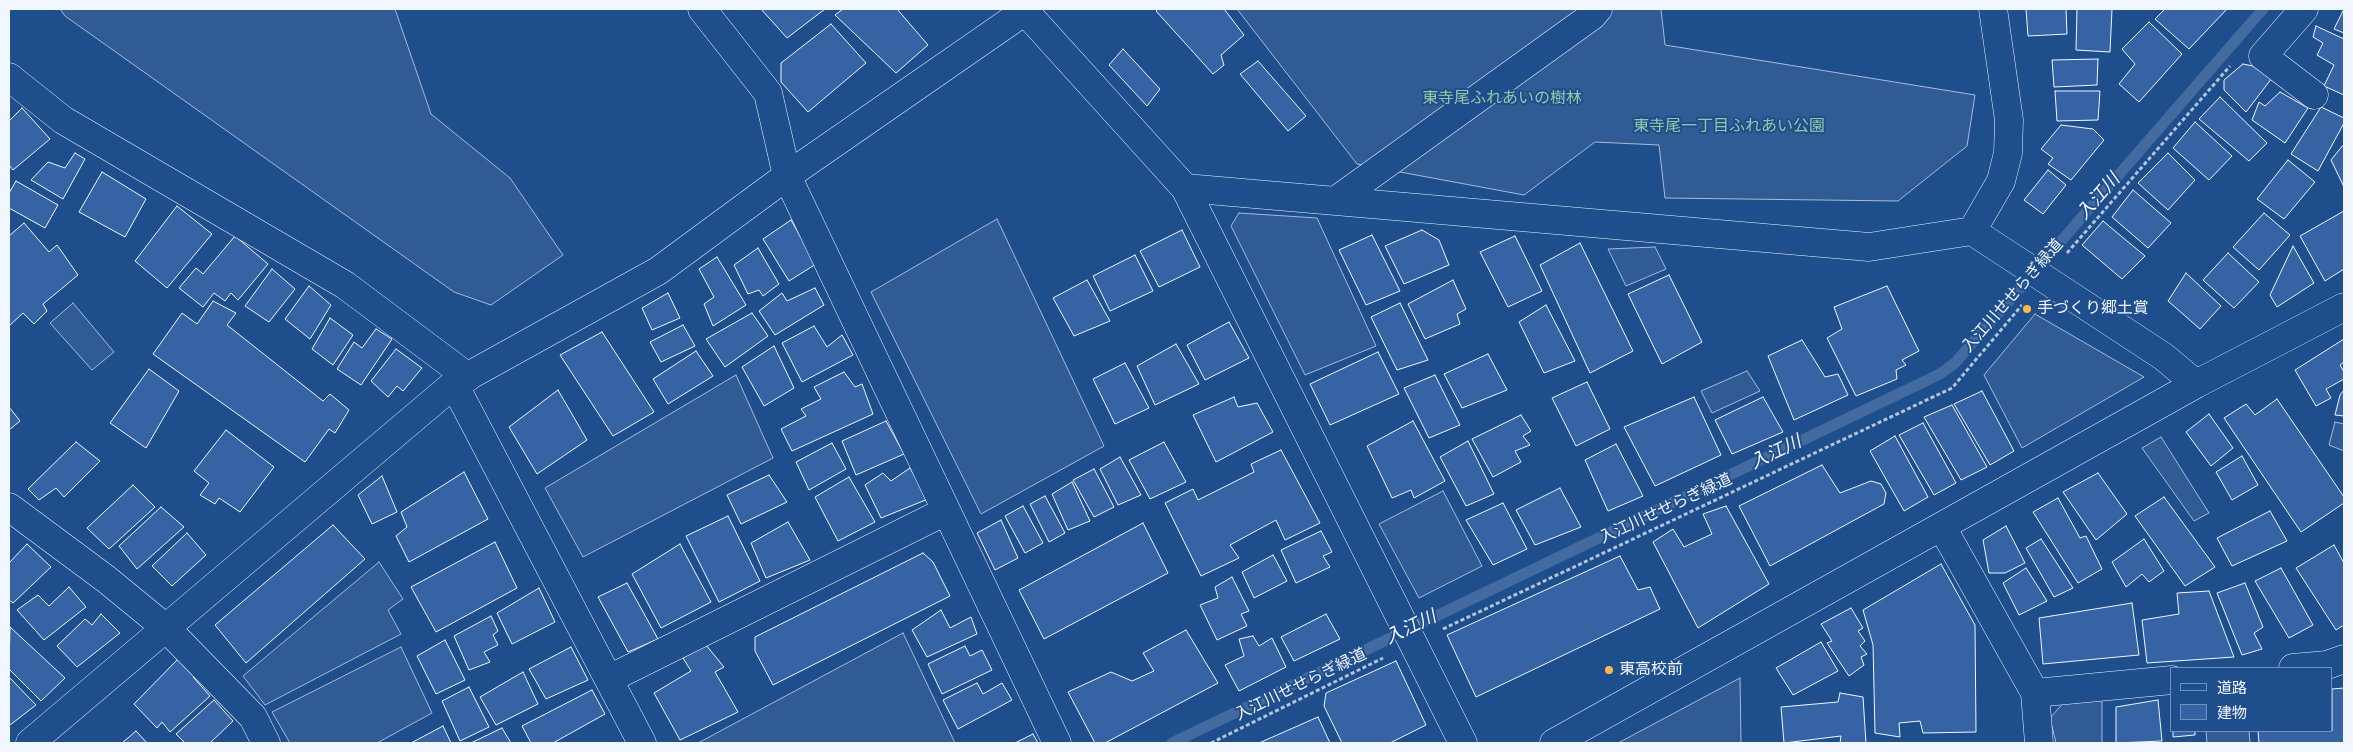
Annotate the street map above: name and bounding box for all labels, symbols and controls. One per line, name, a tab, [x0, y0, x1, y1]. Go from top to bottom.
park label: 東寺尾ふれあいの樹林	[1422, 89, 1582, 109]
park label: 東寺尾一丁目ふれあい公園	[1633, 117, 1825, 137]
water label: 入江川	[2073, 170, 2125, 224]
street label: 入江川せせらぎ緑道	[1959, 235, 2067, 357]
place label: 手づくり郷土賞	[2037, 299, 2149, 319]
marker: 手づくり郷土賞	[2021, 303, 2033, 315]
water label: 入江川	[1747, 431, 1805, 475]
street label: 入江川せせらぎ緑道	[1597, 470, 1735, 548]
water label: 入江川	[1382, 606, 1440, 650]
street label: 入江川せせらぎ緑道	[1232, 645, 1370, 725]
place label: 東高校前	[1619, 660, 1683, 680]
marker: 東高校前	[1603, 664, 1615, 676]
legend	[2170, 667, 2333, 732]
text: 道路	[2217, 679, 2247, 697]
text: 建物	[2217, 704, 2247, 722]

